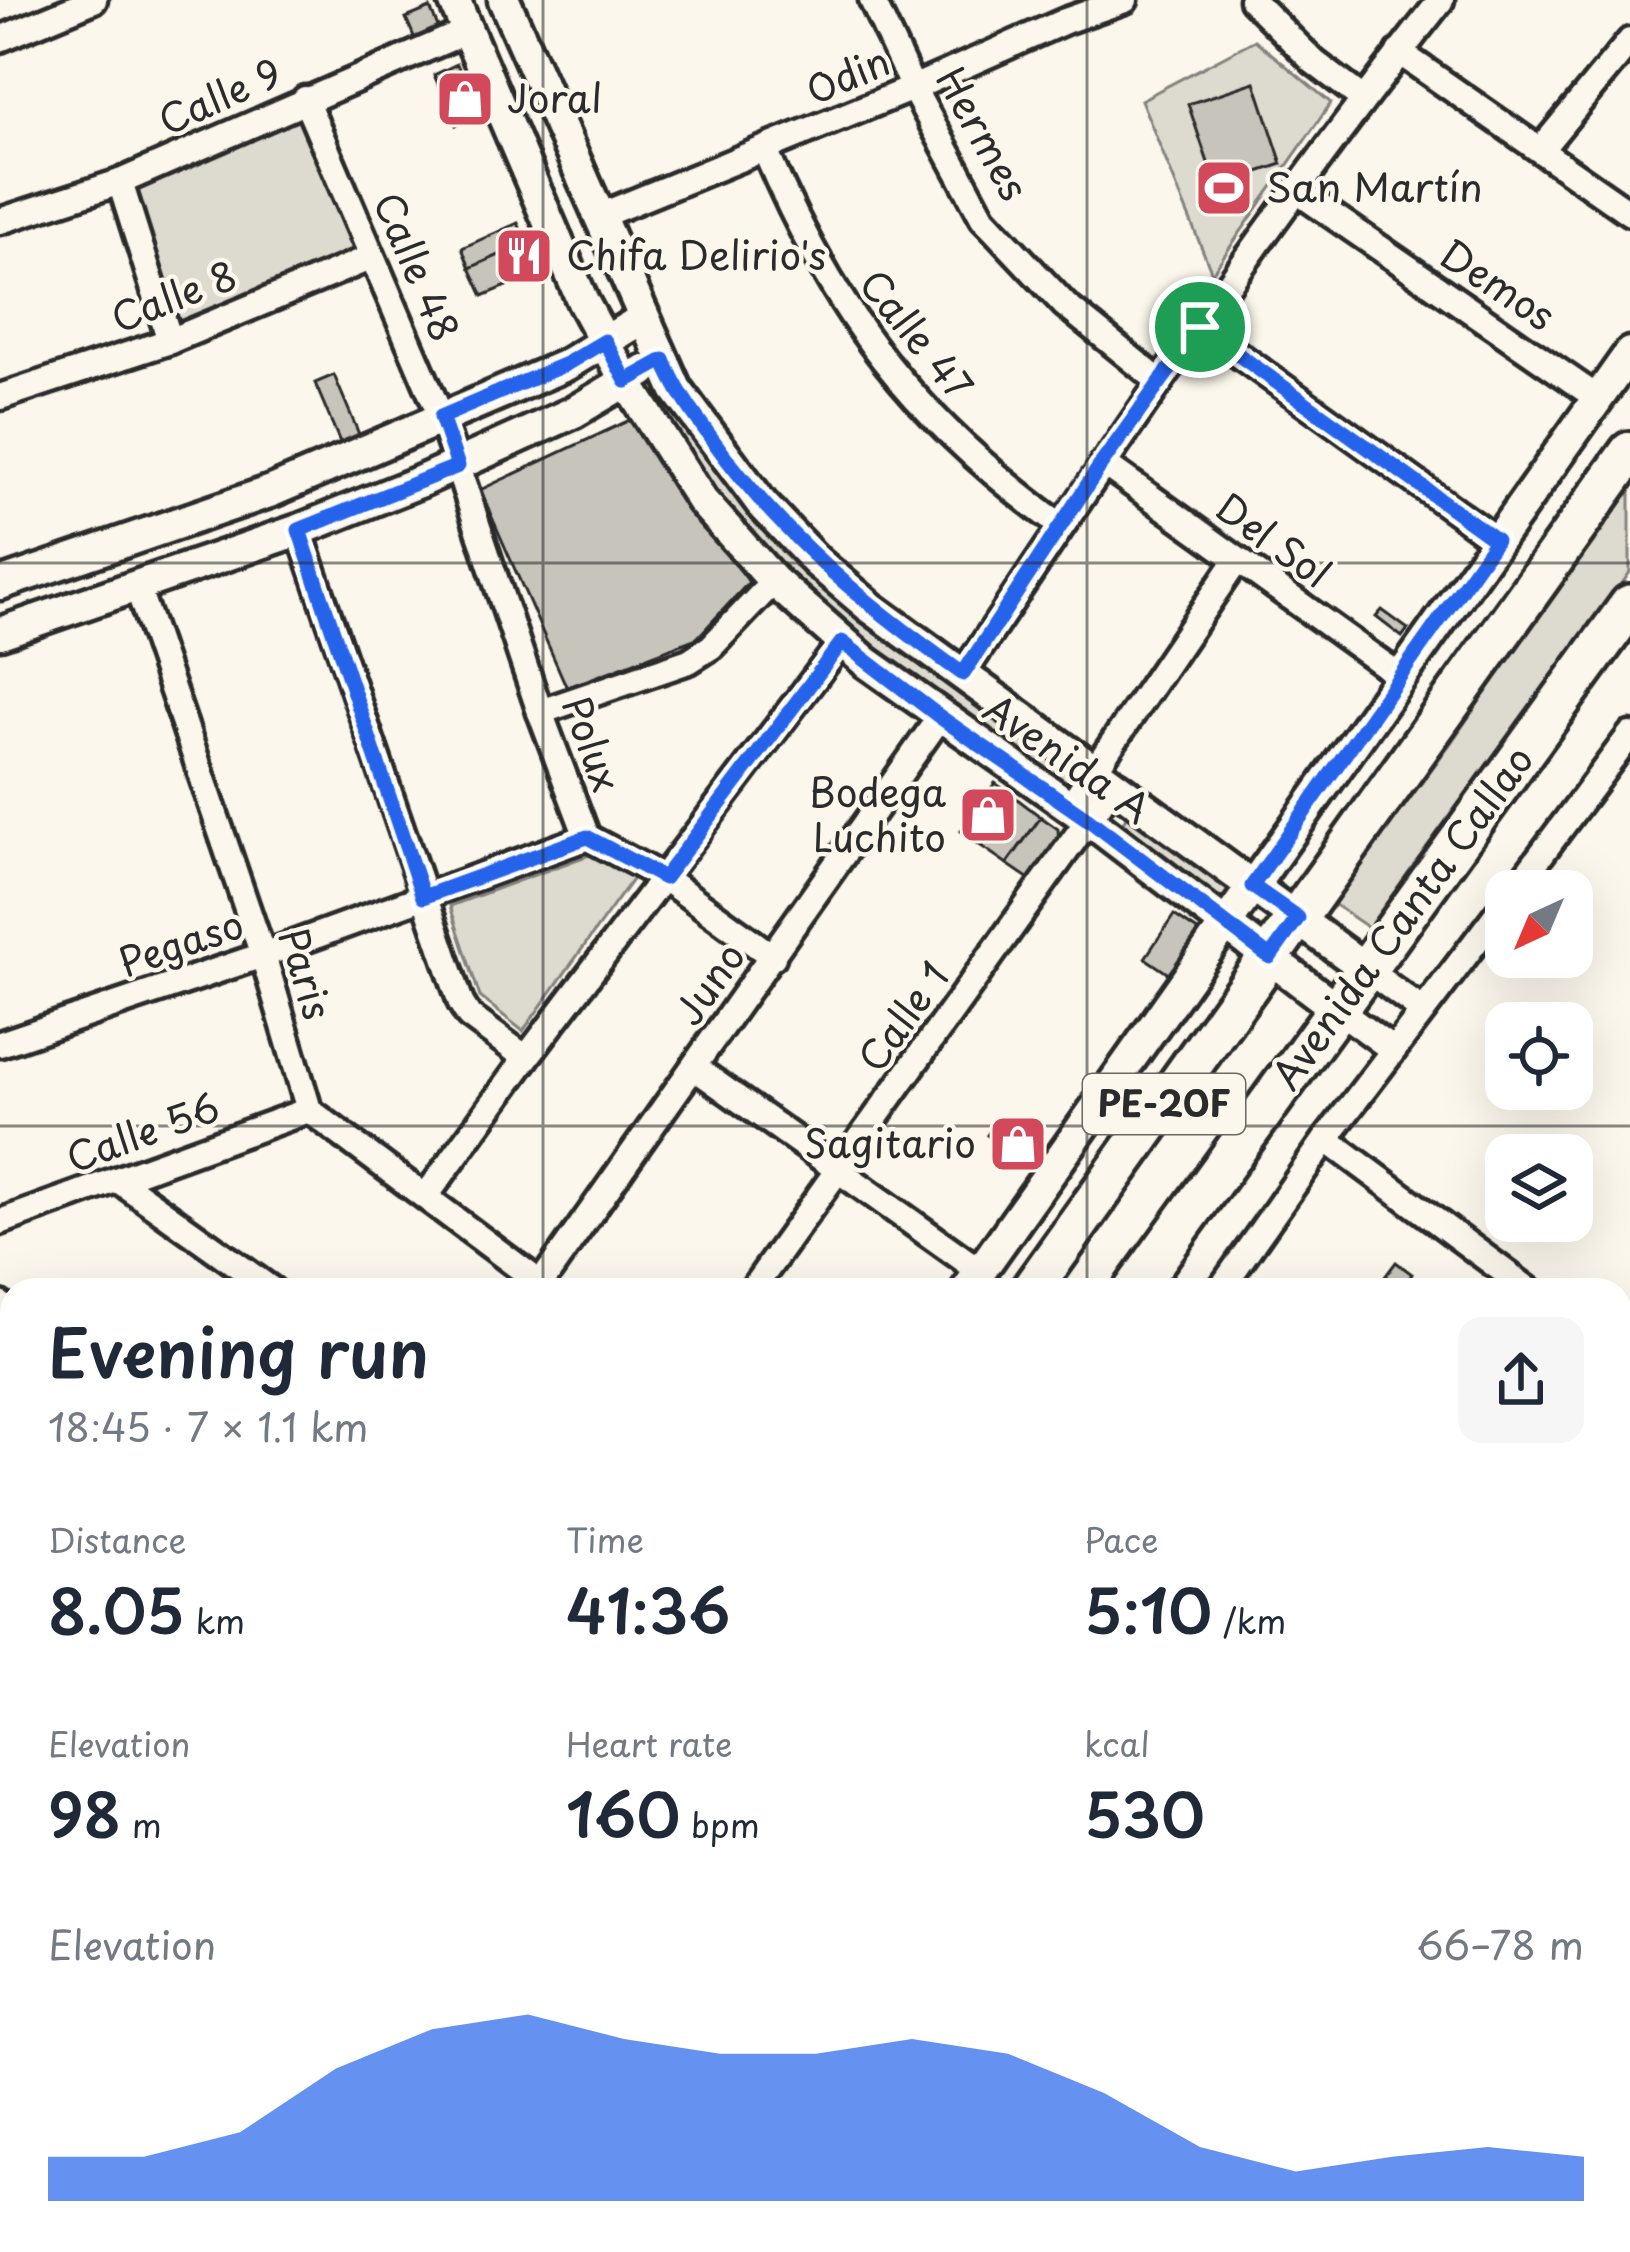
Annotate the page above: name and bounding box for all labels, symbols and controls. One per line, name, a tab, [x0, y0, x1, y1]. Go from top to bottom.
street label: Odin	[796, 30, 898, 118]
street label: Calle 9	[148, 42, 290, 148]
street label: Hermes	[923, 55, 1045, 210]
place label: Joral	[507, 67, 602, 126]
shop icon: Joral	[434, 68, 496, 130]
place label: San Martín	[1266, 156, 1483, 215]
sports icon: San Martín	[1193, 157, 1255, 219]
street label: Calle 48	[360, 182, 476, 350]
street label: Demos	[1429, 223, 1568, 343]
place label: Chifa Delirio's	[566, 224, 826, 283]
restaurant icon: Chifa Delirio's	[493, 225, 555, 287]
street label: Calle 8	[102, 244, 245, 346]
street label: Calle 47	[847, 255, 989, 411]
pin	[1149, 276, 1251, 378]
icon: arrive	[1167, 294, 1233, 360]
street label: Del Sol	[1205, 477, 1344, 601]
street label: Avenida A	[973, 678, 1164, 836]
street label: Polux	[549, 687, 638, 799]
street label: Avenida Canta Callao	[1256, 732, 1546, 1101]
place label: Bodega Luchito	[809, 761, 947, 865]
shop icon: Bodega Luchito	[957, 784, 1019, 846]
north arrow	[1485, 870, 1593, 978]
map controls	[1485, 870, 1593, 1242]
street label: Pegaso	[110, 893, 251, 990]
street label: Paris	[266, 920, 349, 1026]
street label: Juno	[658, 929, 758, 1036]
street label: Calle 1	[842, 948, 962, 1083]
button: locate	[1485, 1002, 1593, 1110]
road number: PE-20F	[1083, 1074, 1245, 1134]
street label: Calle 56	[57, 1076, 227, 1186]
place label: Sagitario	[804, 1112, 976, 1171]
shop icon: Sagitario	[987, 1113, 1049, 1175]
button: layers	[1485, 1134, 1593, 1242]
text: Evening run	[48, 1301, 429, 1400]
button: share	[1458, 1317, 1584, 1443]
text: 18:45 · 7 × 1.1 km	[48, 1396, 369, 1455]
text: Distance	[48, 1514, 186, 1564]
text: Time	[566, 1514, 644, 1564]
text: Pace	[1084, 1514, 1158, 1564]
text: 8.05	[48, 1564, 185, 1654]
text: 41:36	[566, 1564, 730, 1654]
text: 5:10	[1084, 1564, 1212, 1654]
text: km	[185, 1595, 245, 1645]
text: /km	[1212, 1595, 1286, 1645]
text: Elevation	[48, 1718, 190, 1768]
text: Heart rate	[566, 1718, 733, 1768]
text: kcal	[1084, 1718, 1150, 1768]
text: 98	[48, 1768, 121, 1858]
text: 160	[566, 1768, 681, 1858]
text: 530	[1084, 1768, 1205, 1858]
text: m	[121, 1799, 162, 1849]
text: bpm	[681, 1799, 760, 1849]
text: Elevation	[48, 1914, 216, 1973]
text: 66–78 m	[1416, 1914, 1584, 1973]

